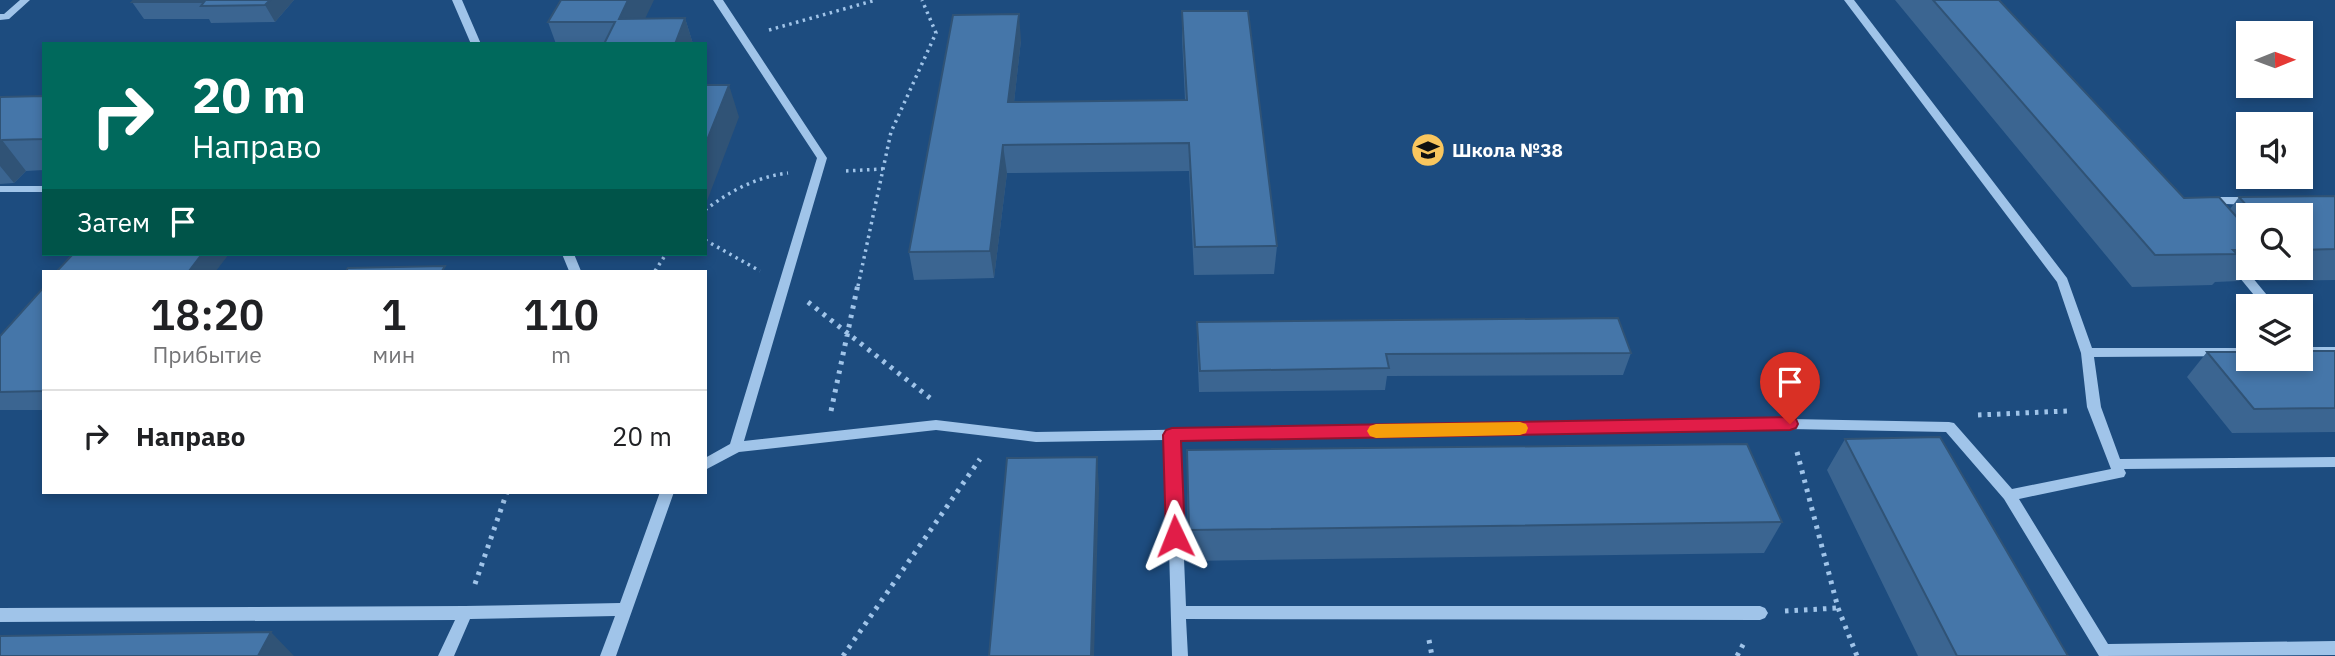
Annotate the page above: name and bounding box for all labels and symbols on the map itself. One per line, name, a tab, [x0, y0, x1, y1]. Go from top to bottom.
north arrow	[2236, 21, 2314, 98]
school or university icon: Школа №38	[1409, 131, 1447, 169]
place label: Школа №38	[1452, 138, 1563, 162]
pin	[1760, 352, 1820, 424]
position arrow	[1138, 499, 1212, 573]

